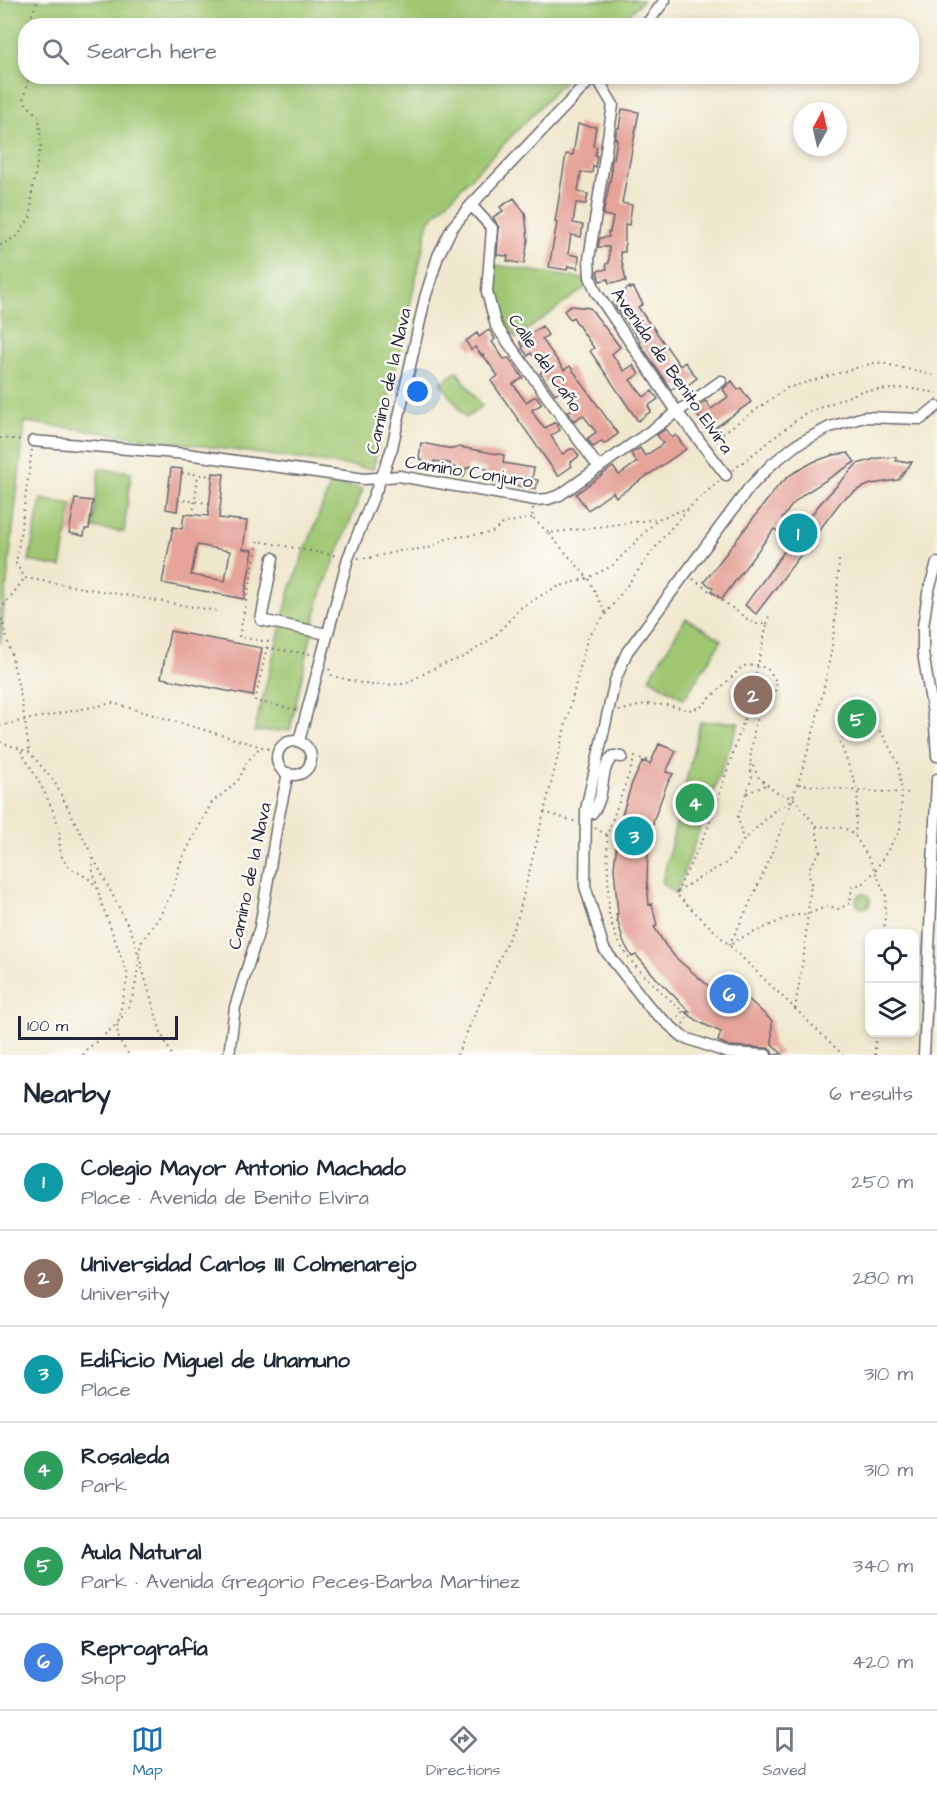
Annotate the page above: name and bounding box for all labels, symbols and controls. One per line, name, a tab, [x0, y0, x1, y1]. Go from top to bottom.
search box	[18, 18, 919, 84]
icon: search	[39, 35, 72, 68]
text: Search here	[87, 36, 217, 67]
north arrow	[793, 102, 847, 156]
street label: Avenida de Benito Elvira	[605, 283, 739, 459]
street label: Camino de la Nava	[360, 305, 418, 457]
street label: Calle del Caño	[502, 309, 588, 417]
your location	[403, 377, 432, 406]
street label: Camino Conjuro	[403, 450, 535, 494]
pin: 1	[778, 510, 818, 556]
pin: 2	[734, 672, 772, 718]
pin: 5	[838, 696, 876, 742]
pin: 4	[676, 780, 714, 826]
street label: Camino de la Nava	[222, 800, 278, 952]
pin: 3	[614, 814, 654, 858]
map controls	[865, 929, 919, 1037]
button: locate	[865, 929, 919, 983]
pin: 6	[710, 972, 748, 1016]
button: layers	[865, 983, 919, 1037]
scale bar	[18, 1013, 178, 1040]
text: 100 m	[27, 1015, 68, 1037]
text: Nearby	[24, 1076, 111, 1112]
text: 6 results	[829, 1080, 913, 1108]
text: Colegio Mayor Antonio Machado	[81, 1153, 406, 1184]
text: 1	[42, 1168, 45, 1196]
text: 250 m	[851, 1168, 913, 1196]
text: Place · Avenida de Benito Elvira	[81, 1184, 369, 1212]
text: Universidad Carlos III Colmenarejo	[81, 1249, 416, 1280]
text: 2	[38, 1264, 49, 1292]
text: 280 m	[852, 1264, 913, 1292]
text: University	[81, 1280, 170, 1308]
text: Edificio Miguel de Unamuno	[81, 1345, 350, 1376]
text: 3	[38, 1360, 49, 1388]
text: 310 m	[864, 1360, 913, 1388]
text: Place	[81, 1376, 131, 1404]
text: Rosaleda	[81, 1441, 169, 1472]
text: 4	[37, 1456, 50, 1484]
text: 310 m	[864, 1456, 913, 1484]
text: Park	[81, 1472, 127, 1500]
text: Aula Natural	[81, 1537, 202, 1568]
text: 5	[36, 1552, 51, 1580]
text: 340 m	[853, 1552, 913, 1580]
text: Park · Avenida Gregorio Peces-Barba Martínez	[81, 1568, 520, 1596]
text: Reprografía	[81, 1633, 208, 1664]
text: 6	[37, 1648, 50, 1676]
text: 420 m	[852, 1648, 913, 1676]
text: Shop	[81, 1664, 126, 1692]
tab: Map	[131, 1723, 164, 1781]
tab: Directions	[426, 1723, 500, 1781]
tab: Saved	[762, 1723, 806, 1781]

